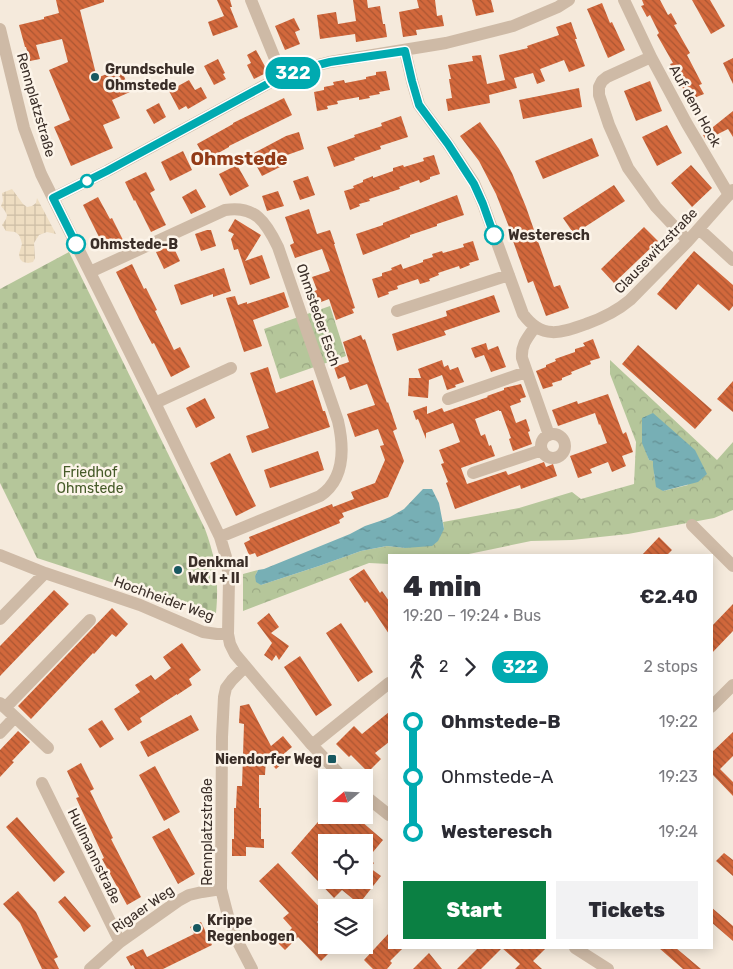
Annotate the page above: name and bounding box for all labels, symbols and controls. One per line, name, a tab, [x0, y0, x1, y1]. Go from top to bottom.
street label: Rennplatzstraße	[13, 51, 59, 159]
line badge: 322	[264, 57, 322, 89]
place label: Grundschule Ohmstede	[105, 61, 195, 94]
text: 322	[275, 62, 311, 84]
street label: Auf dem Hock	[665, 62, 725, 151]
marker: Grundschule Ohmstede	[89, 71, 101, 83]
district label: Ohmstede	[190, 147, 288, 170]
unlabelled marker	[80, 174, 94, 188]
street label: Clausewitzstraße	[611, 205, 701, 297]
marker: Westeresch	[484, 225, 504, 245]
place label: Westeresch	[508, 227, 590, 244]
marker: Ohmstede-B	[66, 234, 86, 254]
place label: Ohmstede-B	[90, 236, 178, 253]
street label: Ohmsteder Esch	[292, 261, 344, 369]
park label: Friedhof Ohmstede	[56, 464, 124, 497]
place label: Denkmal WK I + II	[188, 554, 249, 587]
marker: Denkmal WK I + II	[172, 564, 184, 576]
text: 4 min	[403, 570, 481, 603]
street label: Hochheider Weg	[112, 573, 216, 625]
text: €2.40	[640, 585, 698, 608]
text: 19:20 – 19:24 · Bus	[403, 606, 541, 625]
icon: walk	[403, 653, 431, 681]
icon: forward	[456, 653, 484, 681]
text: 322	[502, 656, 538, 678]
text: 2	[439, 657, 448, 676]
text: 2 stops	[643, 657, 698, 676]
text: Ohmstede-B	[441, 710, 561, 733]
text: 19:22	[659, 712, 698, 731]
place label: Niendorfer Weg	[215, 751, 322, 768]
marker: Niendorfer Weg	[326, 753, 338, 765]
text: Ohmstede-A	[441, 765, 554, 788]
text: 19:23	[659, 767, 698, 786]
north arrow	[318, 769, 372, 824]
map controls	[318, 769, 373, 954]
street label: Rennplatzstraße	[199, 778, 216, 886]
street label: Hullmannstraße	[64, 806, 125, 907]
text: Westeresch	[441, 820, 552, 843]
text: 19:24	[658, 822, 698, 841]
button: locate	[318, 834, 373, 889]
street label: Rigaer Weg	[109, 881, 177, 937]
button: Start	[403, 881, 546, 939]
button: Tickets	[556, 881, 698, 939]
button: layers	[318, 899, 373, 954]
place label: Krippe Regenbogen	[207, 912, 295, 945]
marker: Krippe Regenbogen	[191, 922, 203, 934]

